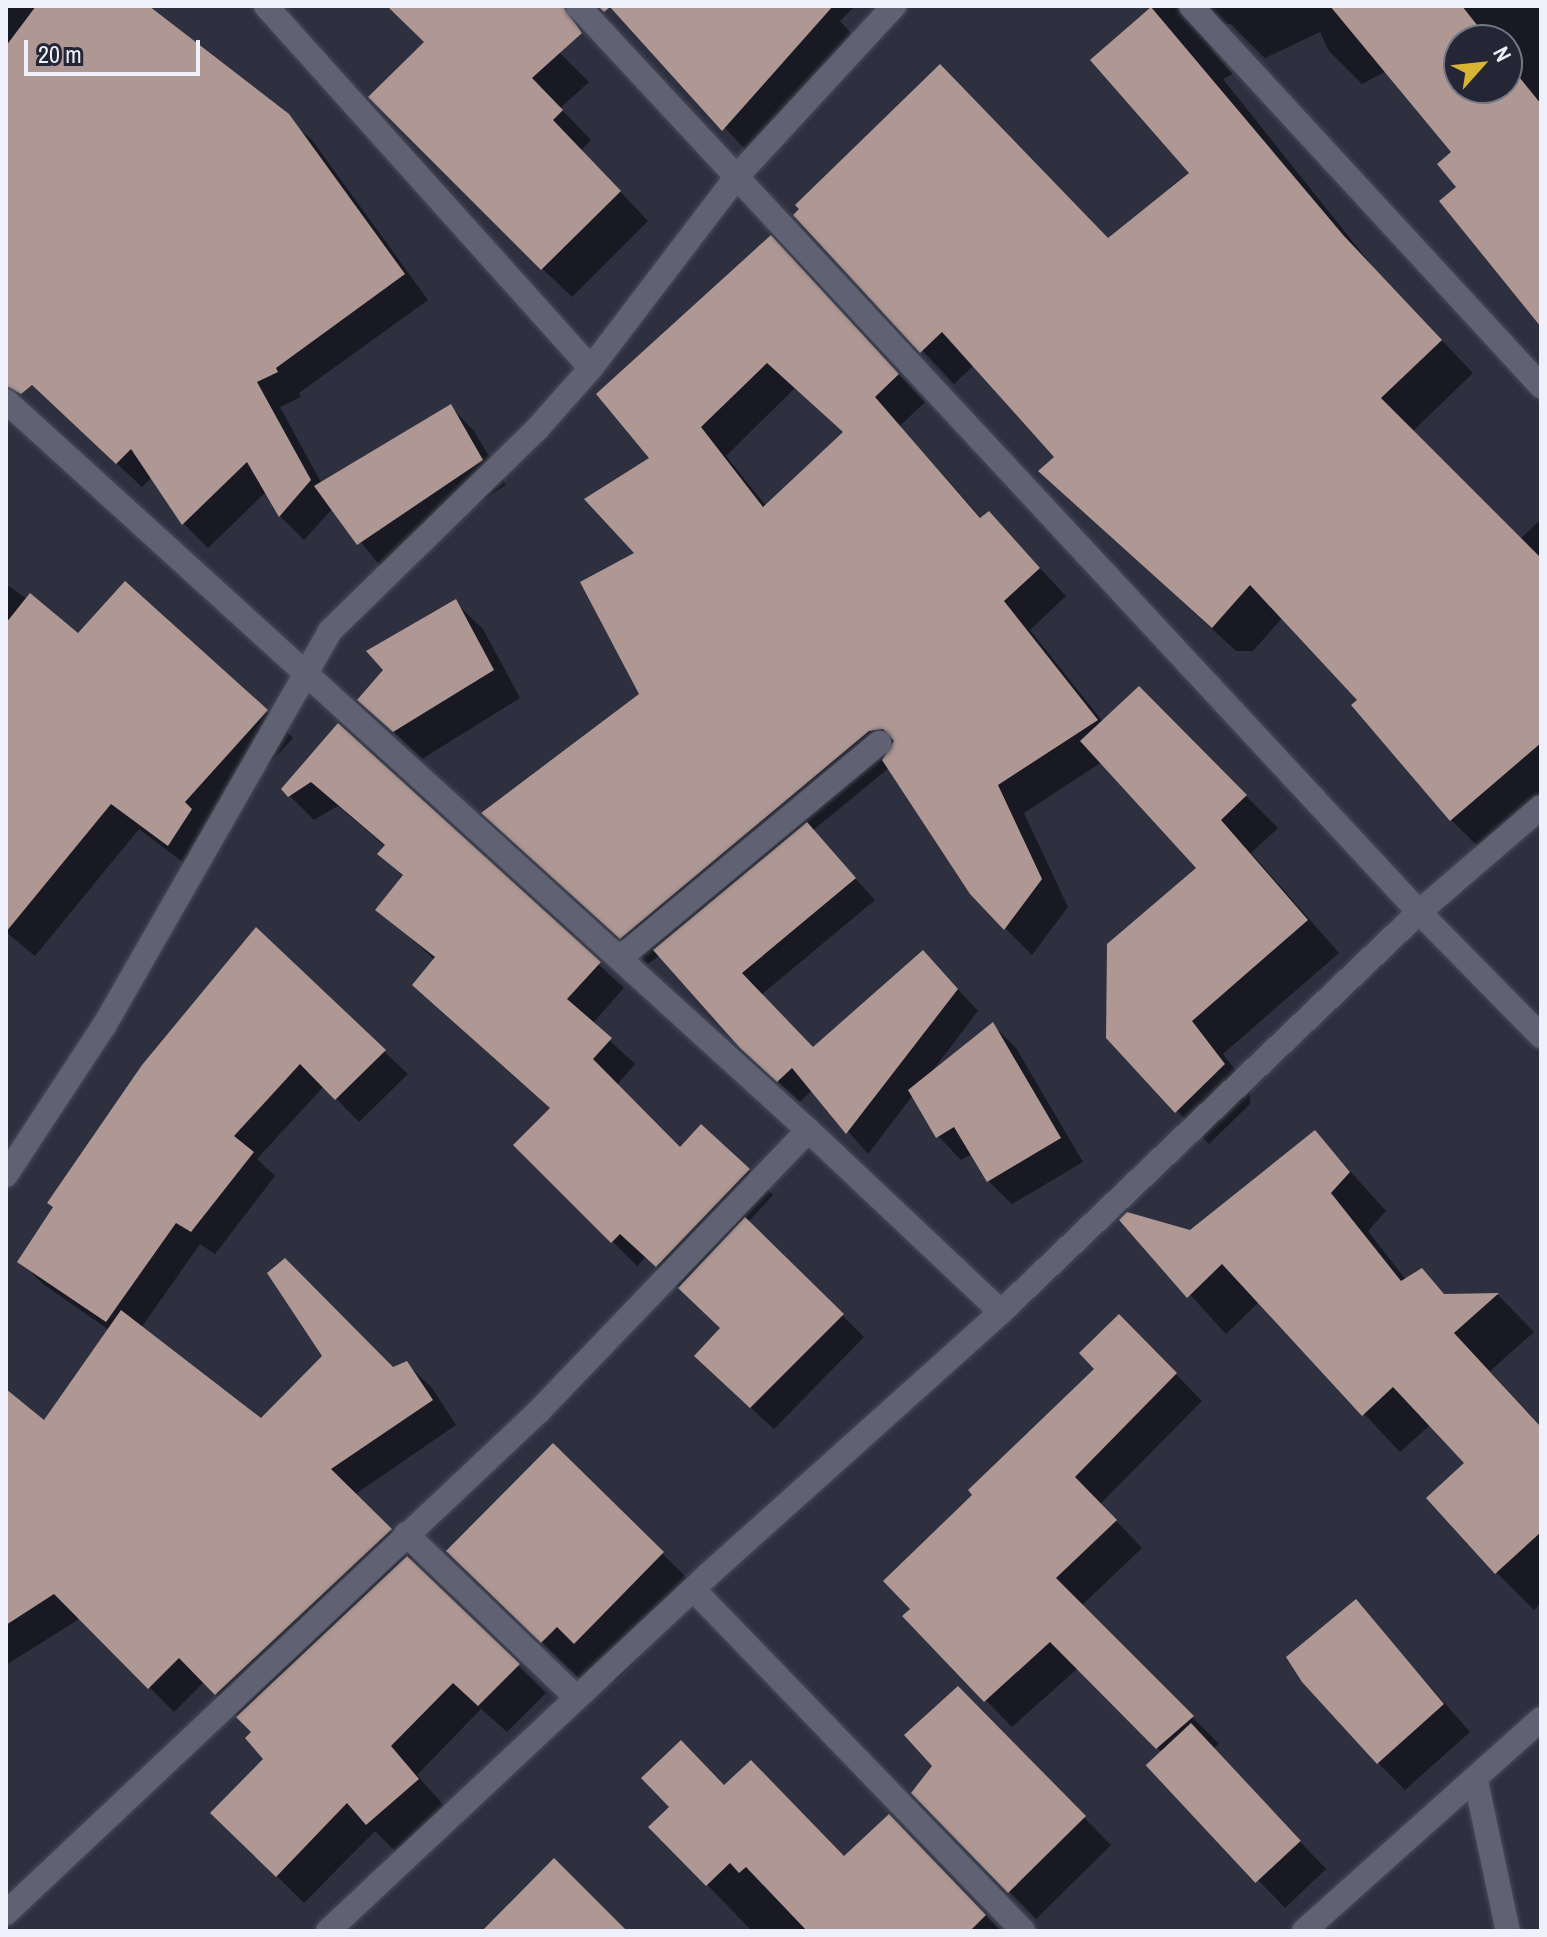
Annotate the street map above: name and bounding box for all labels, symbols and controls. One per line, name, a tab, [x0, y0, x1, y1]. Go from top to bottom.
scale bar	[28, 24, 204, 74]
north arrow	[1443, 24, 1523, 104]
text: 20 m	[38, 38, 82, 70]
text: N	[1486, 41, 1519, 67]

